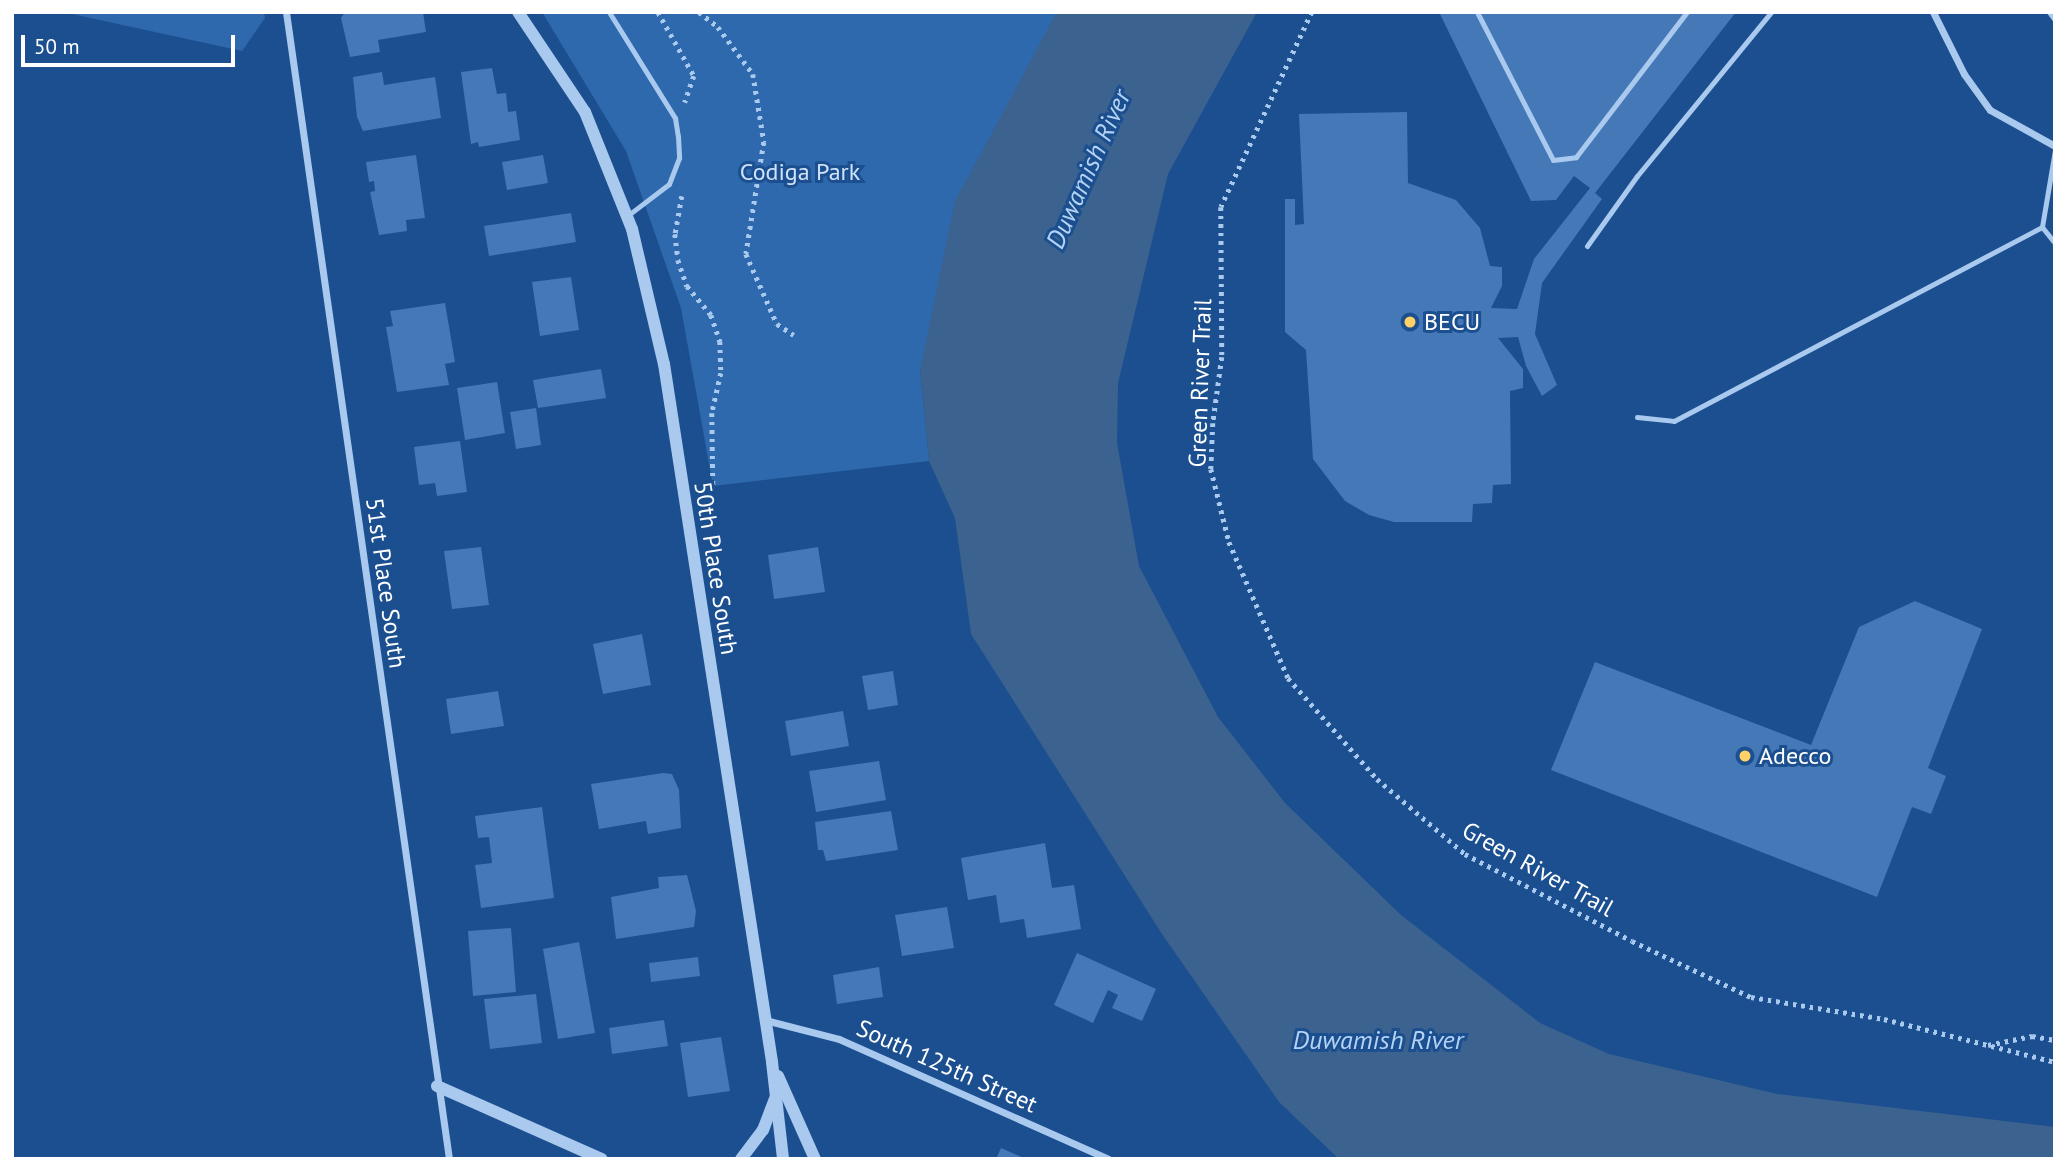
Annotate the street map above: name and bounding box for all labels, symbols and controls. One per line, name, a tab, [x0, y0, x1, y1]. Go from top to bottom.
scale bar	[24, 21, 238, 65]
text: 50 m	[34, 33, 80, 60]
water label: Duwamish River	[1039, 85, 1137, 253]
park label: Codiga Park	[740, 158, 860, 186]
street label: Green River Trail	[1183, 298, 1217, 468]
place label: BECU	[1424, 308, 1480, 336]
marker: BECU	[1402, 314, 1418, 330]
street label: 50th Place South	[688, 479, 744, 657]
street label: 51st Place South	[360, 496, 412, 670]
place label: Adecco	[1759, 742, 1831, 770]
marker: Adecco	[1737, 748, 1753, 764]
street label: Green River Trail	[1457, 815, 1619, 923]
street label: South 125th Street	[852, 1013, 1042, 1119]
water label: Duwamish River	[1293, 1024, 1463, 1056]

